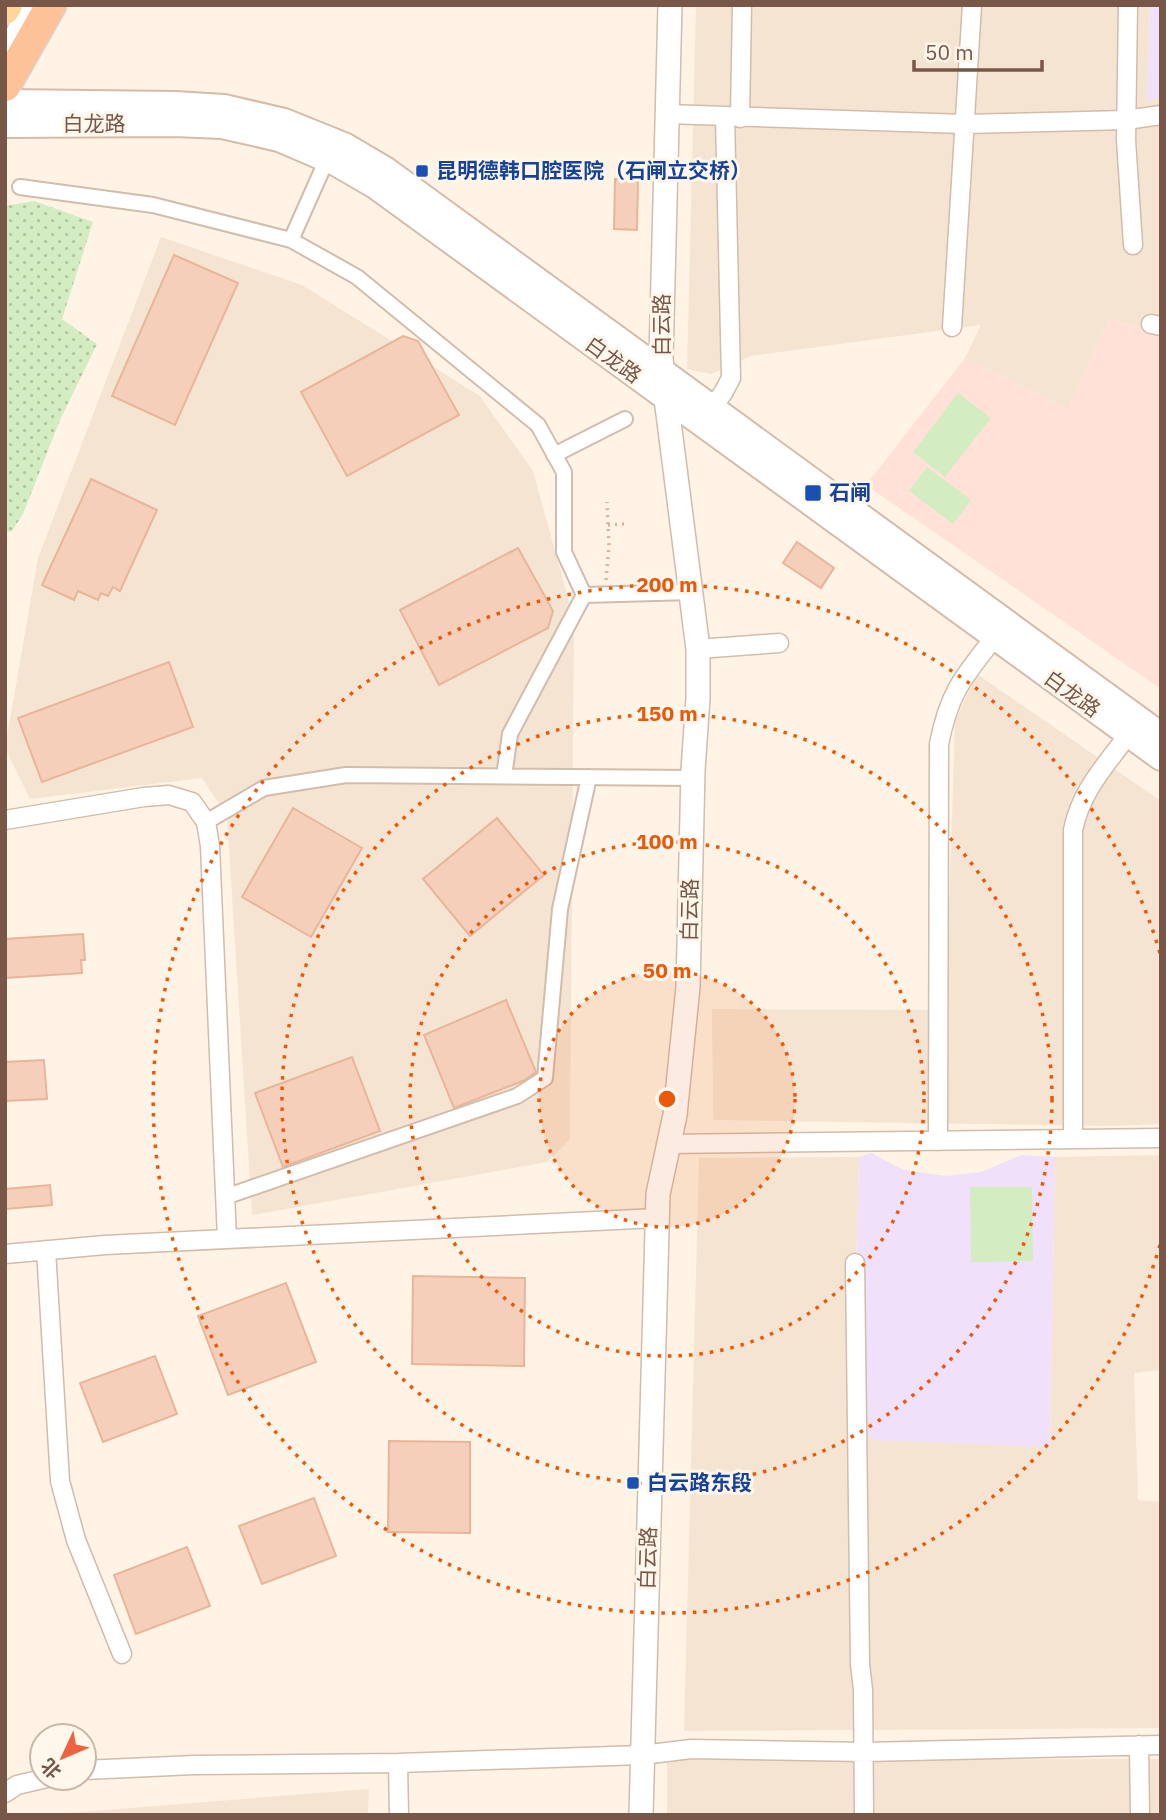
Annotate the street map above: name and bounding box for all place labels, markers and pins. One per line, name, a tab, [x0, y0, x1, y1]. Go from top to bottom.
place label: 昆明德韩口腔医院（石闸立交桥）	[436, 156, 751, 184]
marker: 昆明德韩口腔医院（石闸立交桥）	[414, 163, 430, 179]
place label: 石闸	[829, 478, 871, 506]
marker: 石闸	[803, 483, 823, 503]
centre of rings	[655, 1087, 679, 1111]
place label: 白云路东段	[647, 1468, 752, 1496]
marker: 白云路东段	[625, 1475, 641, 1491]

